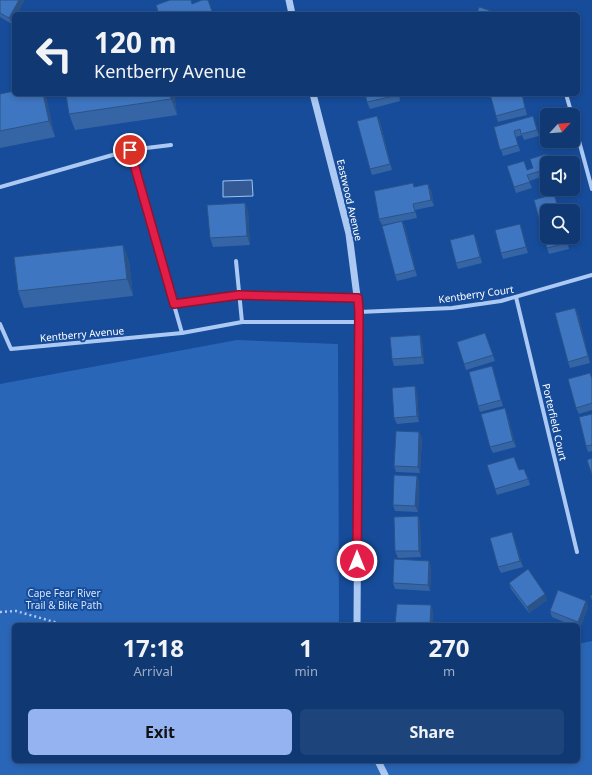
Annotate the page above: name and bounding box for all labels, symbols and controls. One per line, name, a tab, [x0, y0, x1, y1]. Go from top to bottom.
text: 120 m	[94, 23, 177, 61]
icon: left	[28, 28, 80, 80]
text: Kentberry Avenue	[94, 59, 246, 83]
north arrow	[540, 108, 580, 148]
map controls	[540, 108, 580, 244]
pin	[113, 133, 147, 167]
icon: arrive	[119, 139, 141, 161]
button: sound	[540, 156, 580, 196]
street label: Eastwood Avenue	[334, 158, 366, 243]
button: search	[540, 204, 580, 244]
street label: Kentberry Court	[438, 282, 515, 306]
street label: Kentberry Avenue	[39, 323, 125, 345]
street label: Porterfield Court	[539, 382, 571, 462]
position arrow	[336, 540, 378, 582]
park label: Cape Fear River Trail & Bike Path	[26, 586, 102, 612]
text: 17:18	[122, 631, 184, 664]
text: 1	[299, 631, 313, 664]
text: 270	[428, 631, 470, 664]
text: Arrival	[133, 662, 173, 680]
text: min	[294, 662, 318, 680]
text: m	[443, 662, 455, 680]
button: Exit	[28, 709, 292, 755]
button: Share	[300, 709, 564, 755]

